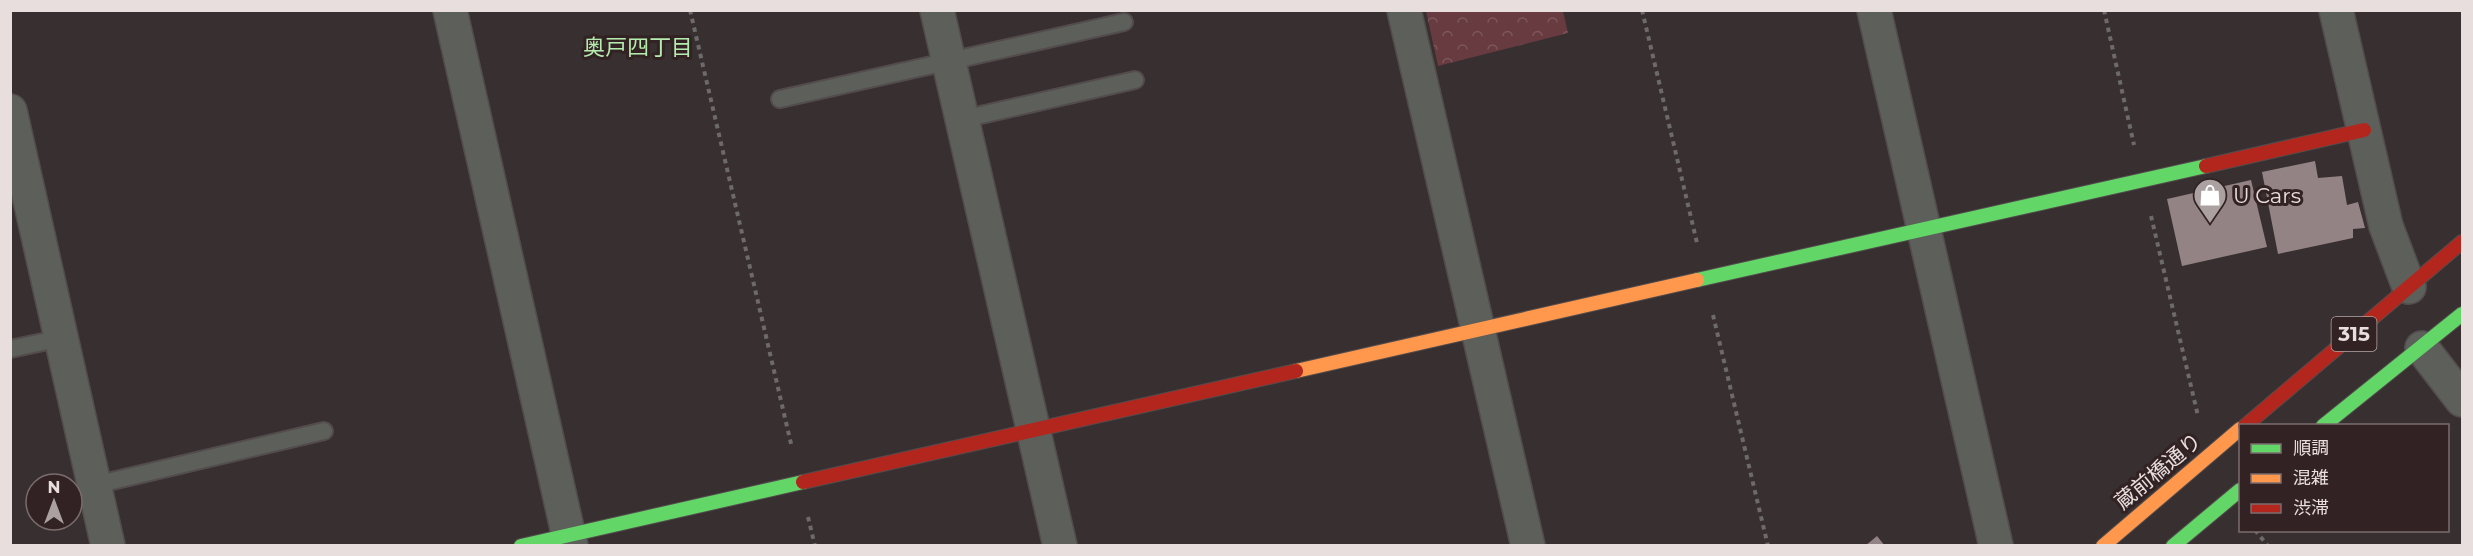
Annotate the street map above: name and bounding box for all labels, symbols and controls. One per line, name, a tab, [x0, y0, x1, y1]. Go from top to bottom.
district label: 奥戸四丁目	[583, 34, 693, 61]
shop icon: U Cars	[2192, 177, 2228, 224]
place label: U Cars	[2233, 183, 2301, 208]
road number: 315	[2332, 317, 2376, 351]
legend	[2239, 424, 2449, 532]
street label: 蔵前橋通り	[2110, 428, 2206, 514]
text: 順調	[2293, 437, 2329, 459]
text: 混雑	[2293, 467, 2329, 489]
north arrow	[24, 472, 84, 532]
text: N	[48, 478, 60, 497]
text: 渋滞	[2293, 497, 2329, 519]

